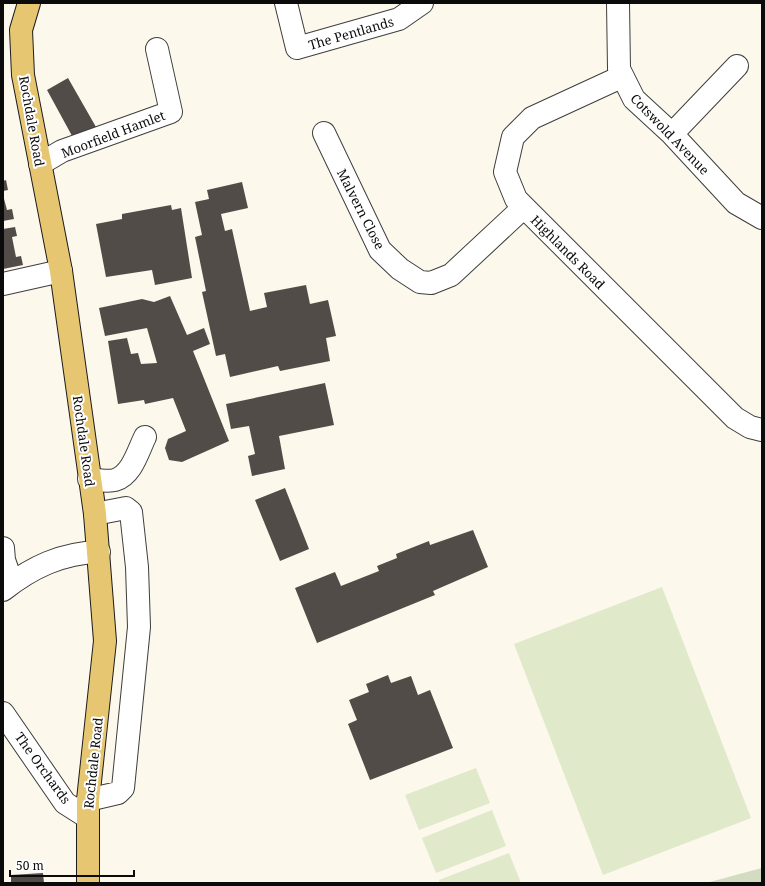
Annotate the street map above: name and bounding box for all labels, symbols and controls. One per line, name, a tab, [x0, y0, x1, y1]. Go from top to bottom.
street label: The Pentlands	[306, 12, 396, 54]
street label: Rochdale Road	[15, 74, 49, 168]
street label: Cotswold Avenue	[627, 89, 713, 179]
street label: Moorfield Hamlet	[59, 106, 168, 162]
street label: Malvern Close	[333, 166, 389, 252]
street label: Highlands Road	[527, 211, 609, 293]
street label: Rochdale Road	[69, 394, 99, 488]
street label: Rochdale Road	[79, 716, 107, 810]
street label: The Orchards	[11, 729, 75, 807]
scale bar	[10, 852, 134, 878]
text: 50 m	[16, 857, 44, 874]

